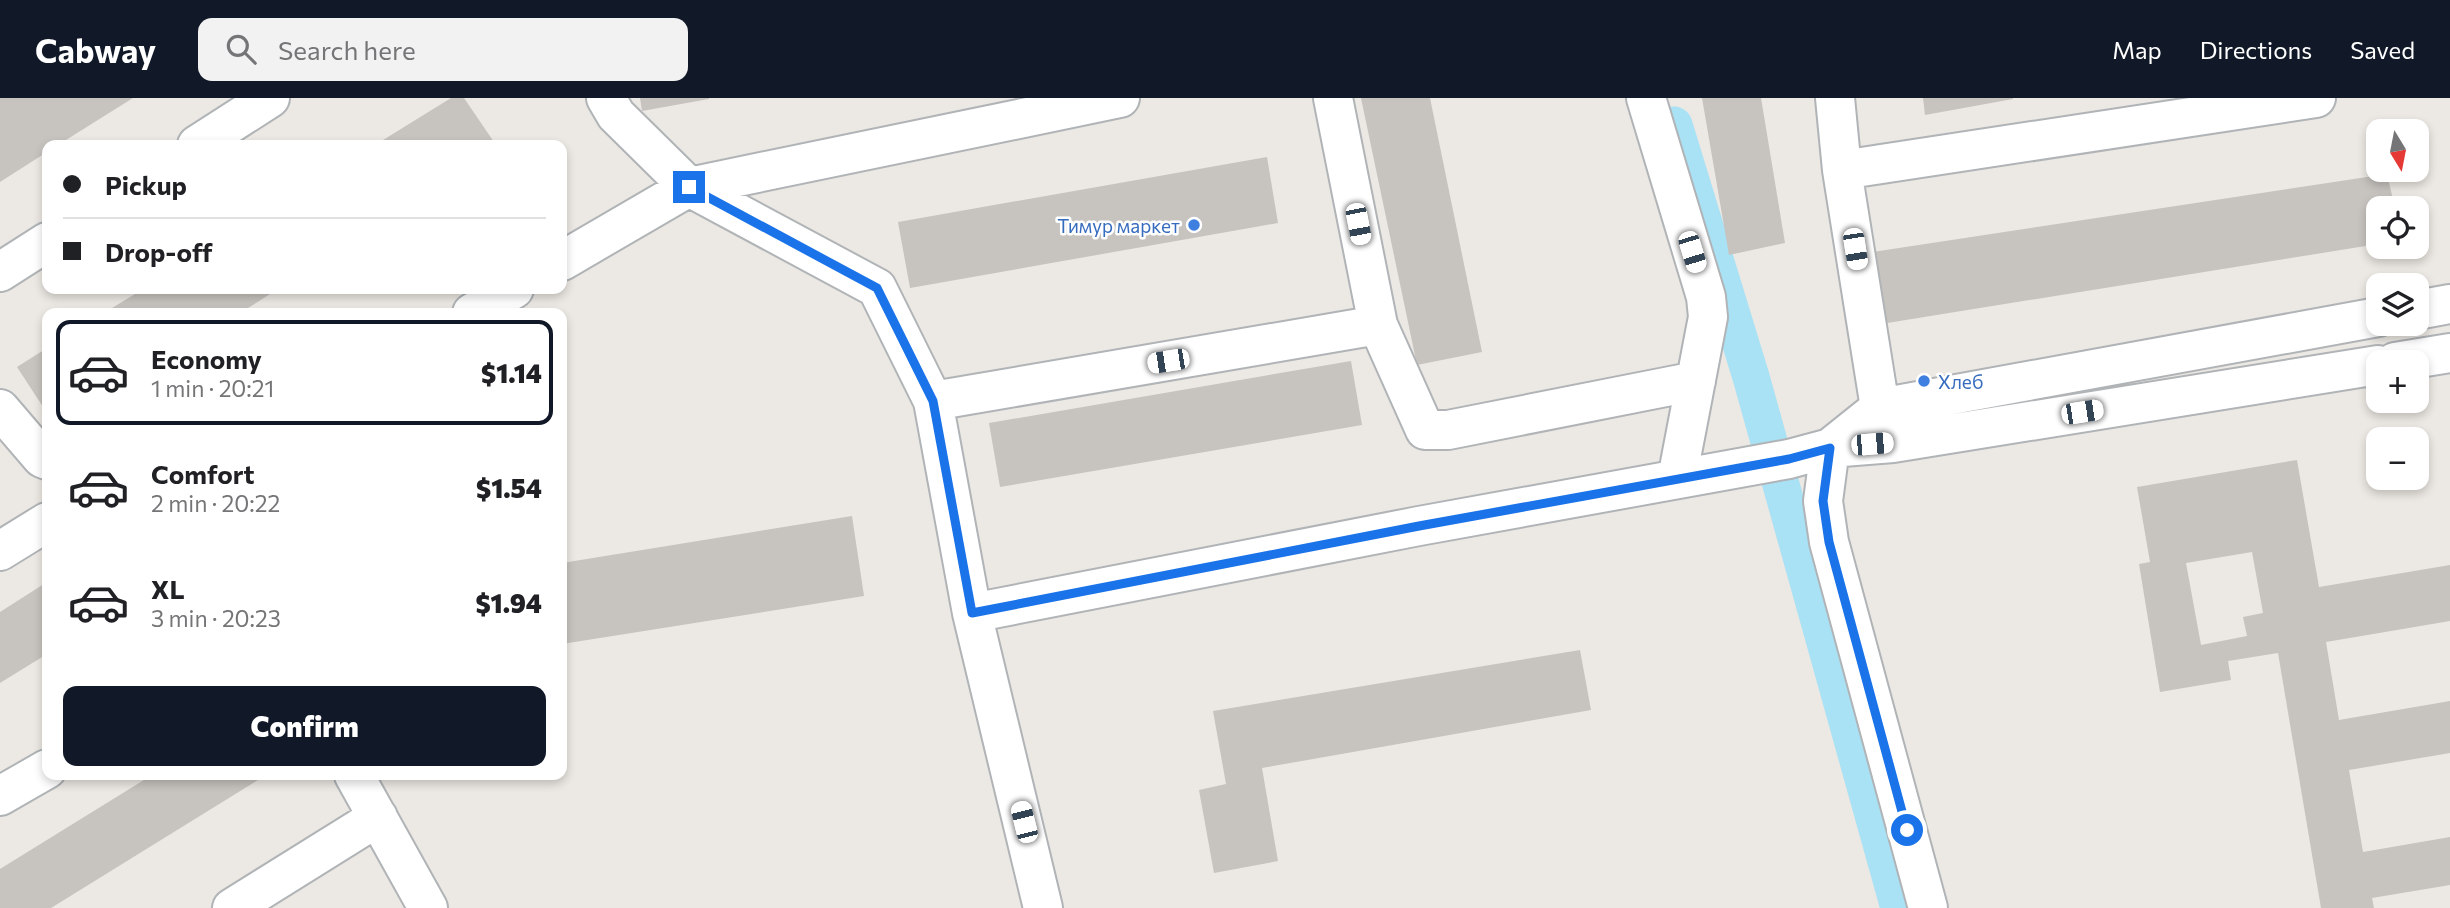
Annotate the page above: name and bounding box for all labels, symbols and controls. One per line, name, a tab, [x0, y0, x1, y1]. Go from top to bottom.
search box	[198, 18, 688, 81]
text: Cabway	[35, 29, 156, 70]
icon: search	[222, 30, 260, 68]
text: Search here	[278, 34, 416, 65]
text: Map	[2112, 35, 2162, 64]
text: Directions	[2200, 35, 2312, 64]
text: Saved	[2350, 35, 2415, 64]
north arrow	[2366, 119, 2429, 182]
map controls	[2366, 119, 2429, 490]
text: Pickup	[105, 169, 187, 200]
route end	[673, 171, 705, 203]
button: locate	[2366, 196, 2429, 259]
car	[1344, 201, 1373, 247]
place label: Тимур маркет	[1057, 214, 1180, 237]
marker: Тимур маркет	[1186, 217, 1202, 233]
car	[1842, 227, 1869, 271]
car	[1676, 229, 1709, 275]
text: Drop-off	[105, 236, 212, 267]
button: layers	[2366, 273, 2429, 336]
icon: car	[67, 341, 130, 404]
text: Economy	[151, 343, 262, 374]
car	[1146, 347, 1191, 375]
button: +	[2366, 350, 2429, 413]
text: $1.14	[481, 357, 542, 388]
place label: Хлеб	[1938, 370, 1983, 393]
marker: Хлеб	[1916, 373, 1932, 389]
text: 1 min · 20:21	[151, 374, 274, 402]
car	[2060, 398, 2105, 426]
button: −	[2366, 427, 2429, 490]
car	[1851, 432, 1894, 456]
icon: car	[67, 456, 130, 519]
text: Comfort	[151, 458, 254, 489]
text: $1.54	[476, 472, 542, 503]
text: 2 min · 20:22	[151, 489, 280, 517]
icon: car	[67, 571, 130, 634]
text: XL	[151, 573, 185, 604]
text: $1.94	[475, 587, 542, 618]
text: 3 min · 20:23	[151, 604, 281, 632]
button: Confirm	[63, 686, 546, 766]
car	[1009, 799, 1040, 845]
route start	[1891, 814, 1923, 846]

